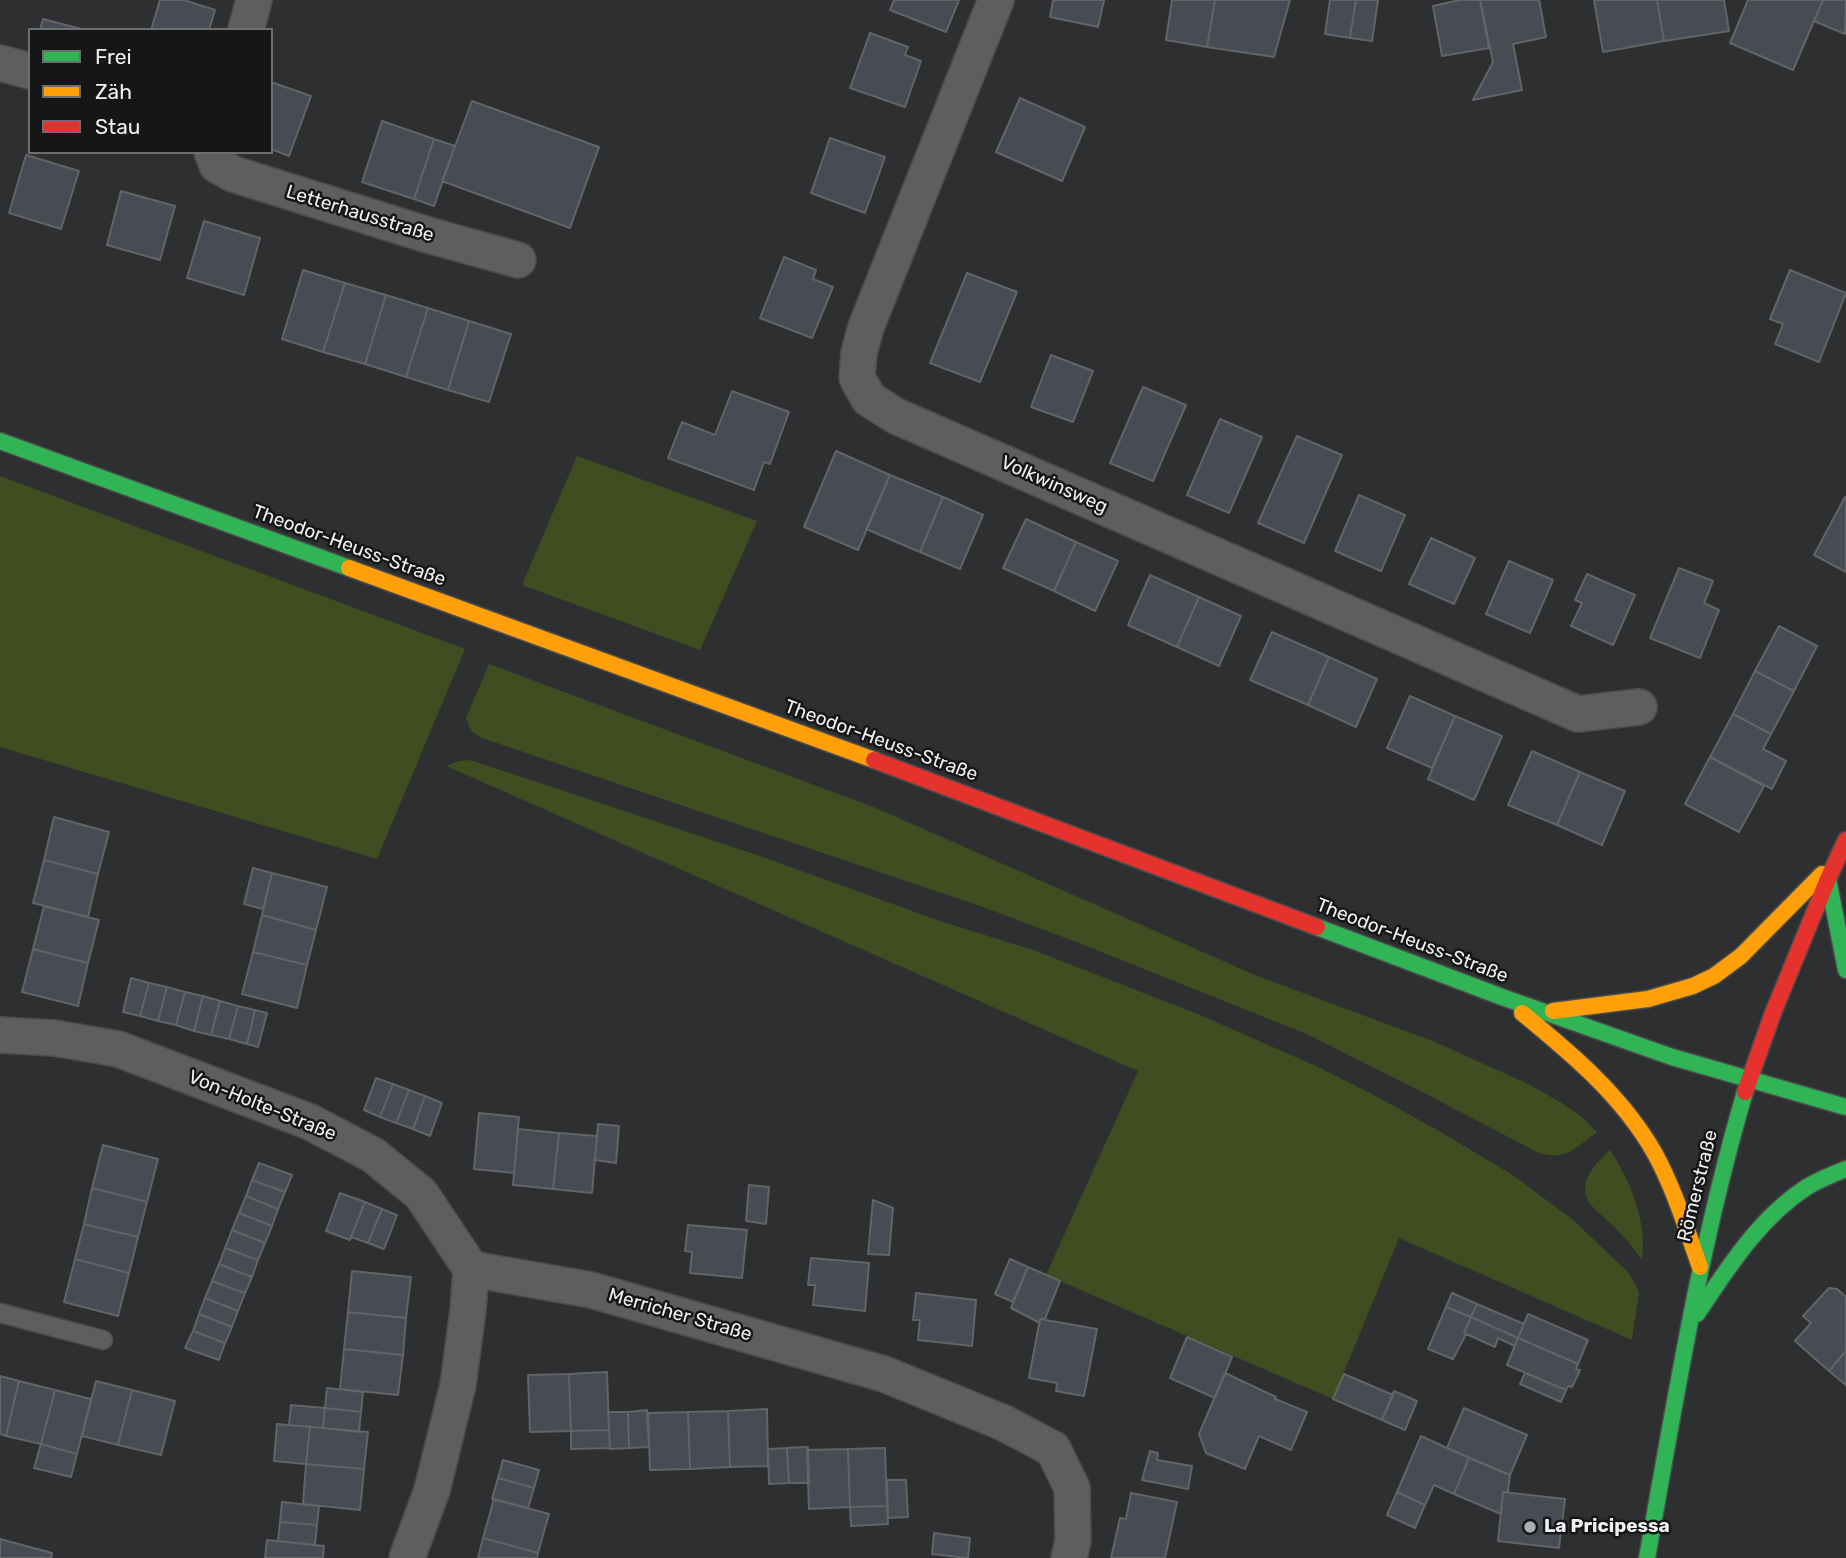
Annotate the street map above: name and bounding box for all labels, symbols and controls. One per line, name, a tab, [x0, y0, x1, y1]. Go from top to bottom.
legend	[28, 28, 273, 154]
text: Frei	[95, 44, 132, 69]
text: Zäh	[95, 79, 132, 104]
text: Stau	[95, 114, 141, 139]
street label: Letterhausstraße	[283, 181, 437, 247]
street label: Volkwinsweg	[997, 451, 1111, 519]
street label: Theodor-Heuss-Straße	[249, 500, 449, 592]
street label: Theodor-Heuss-Straße	[781, 695, 981, 787]
street label: Theodor-Heuss-Straße	[1313, 894, 1511, 988]
street label: Von-Holte-Straße	[185, 1066, 339, 1146]
street label: Römerstraße	[1673, 1128, 1723, 1244]
street label: Merricher Straße	[606, 1284, 754, 1346]
place label: La Pricipessa	[1544, 1516, 1670, 1538]
marker: La Pricipessa	[1522, 1519, 1538, 1535]

